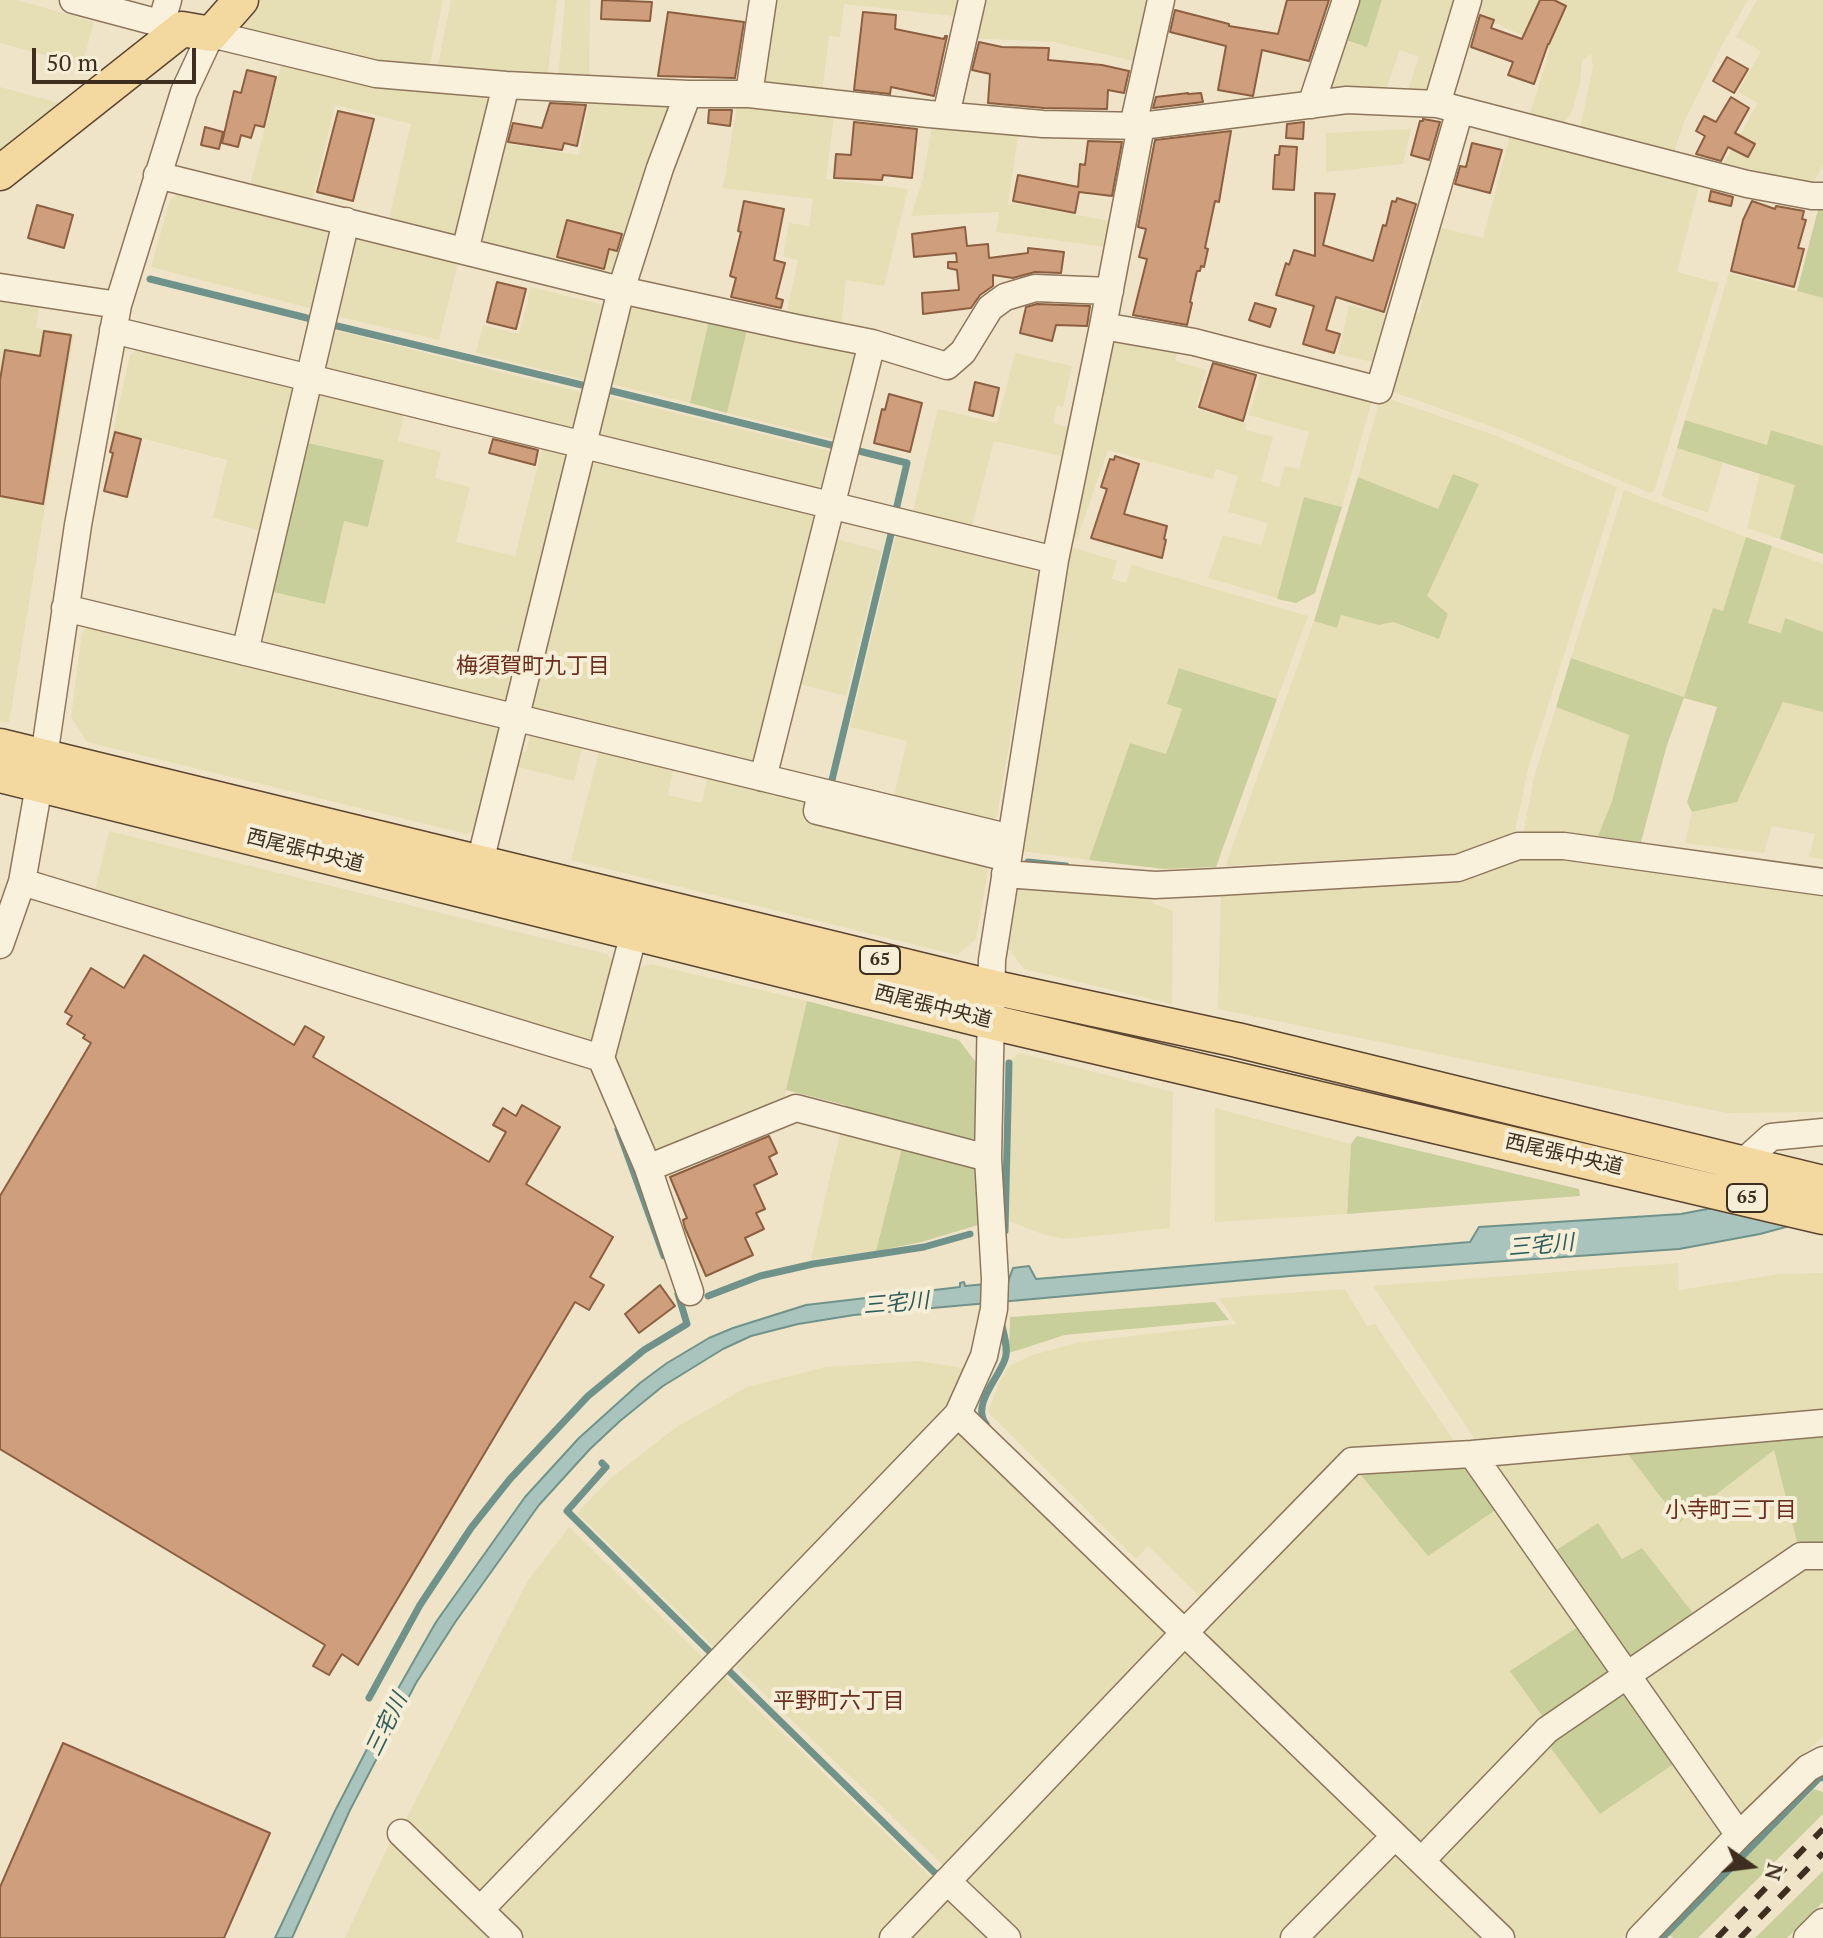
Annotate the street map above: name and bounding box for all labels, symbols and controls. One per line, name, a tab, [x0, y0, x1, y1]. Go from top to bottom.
scale bar	[36, 32, 200, 82]
text: 50 m	[46, 46, 98, 78]
district label: 梅須賀町九丁目	[456, 654, 610, 680]
street label: 西尾張中央道	[244, 825, 366, 877]
road number: 65	[860, 946, 900, 974]
street label: 西尾張中央道	[872, 981, 994, 1033]
street label: 西尾張中央道	[1503, 1130, 1625, 1180]
road number: 65	[1727, 1184, 1767, 1212]
water label: 三宅川	[1507, 1230, 1575, 1262]
water label: 三宅川	[862, 1288, 930, 1320]
district label: 小寺町三丁目	[1665, 1498, 1797, 1524]
district label: 平野町六丁目	[773, 1689, 905, 1715]
water label: 三宅川	[361, 1690, 413, 1760]
north arrow	[1711, 1826, 1791, 1906]
text: N	[1759, 1860, 1791, 1884]

